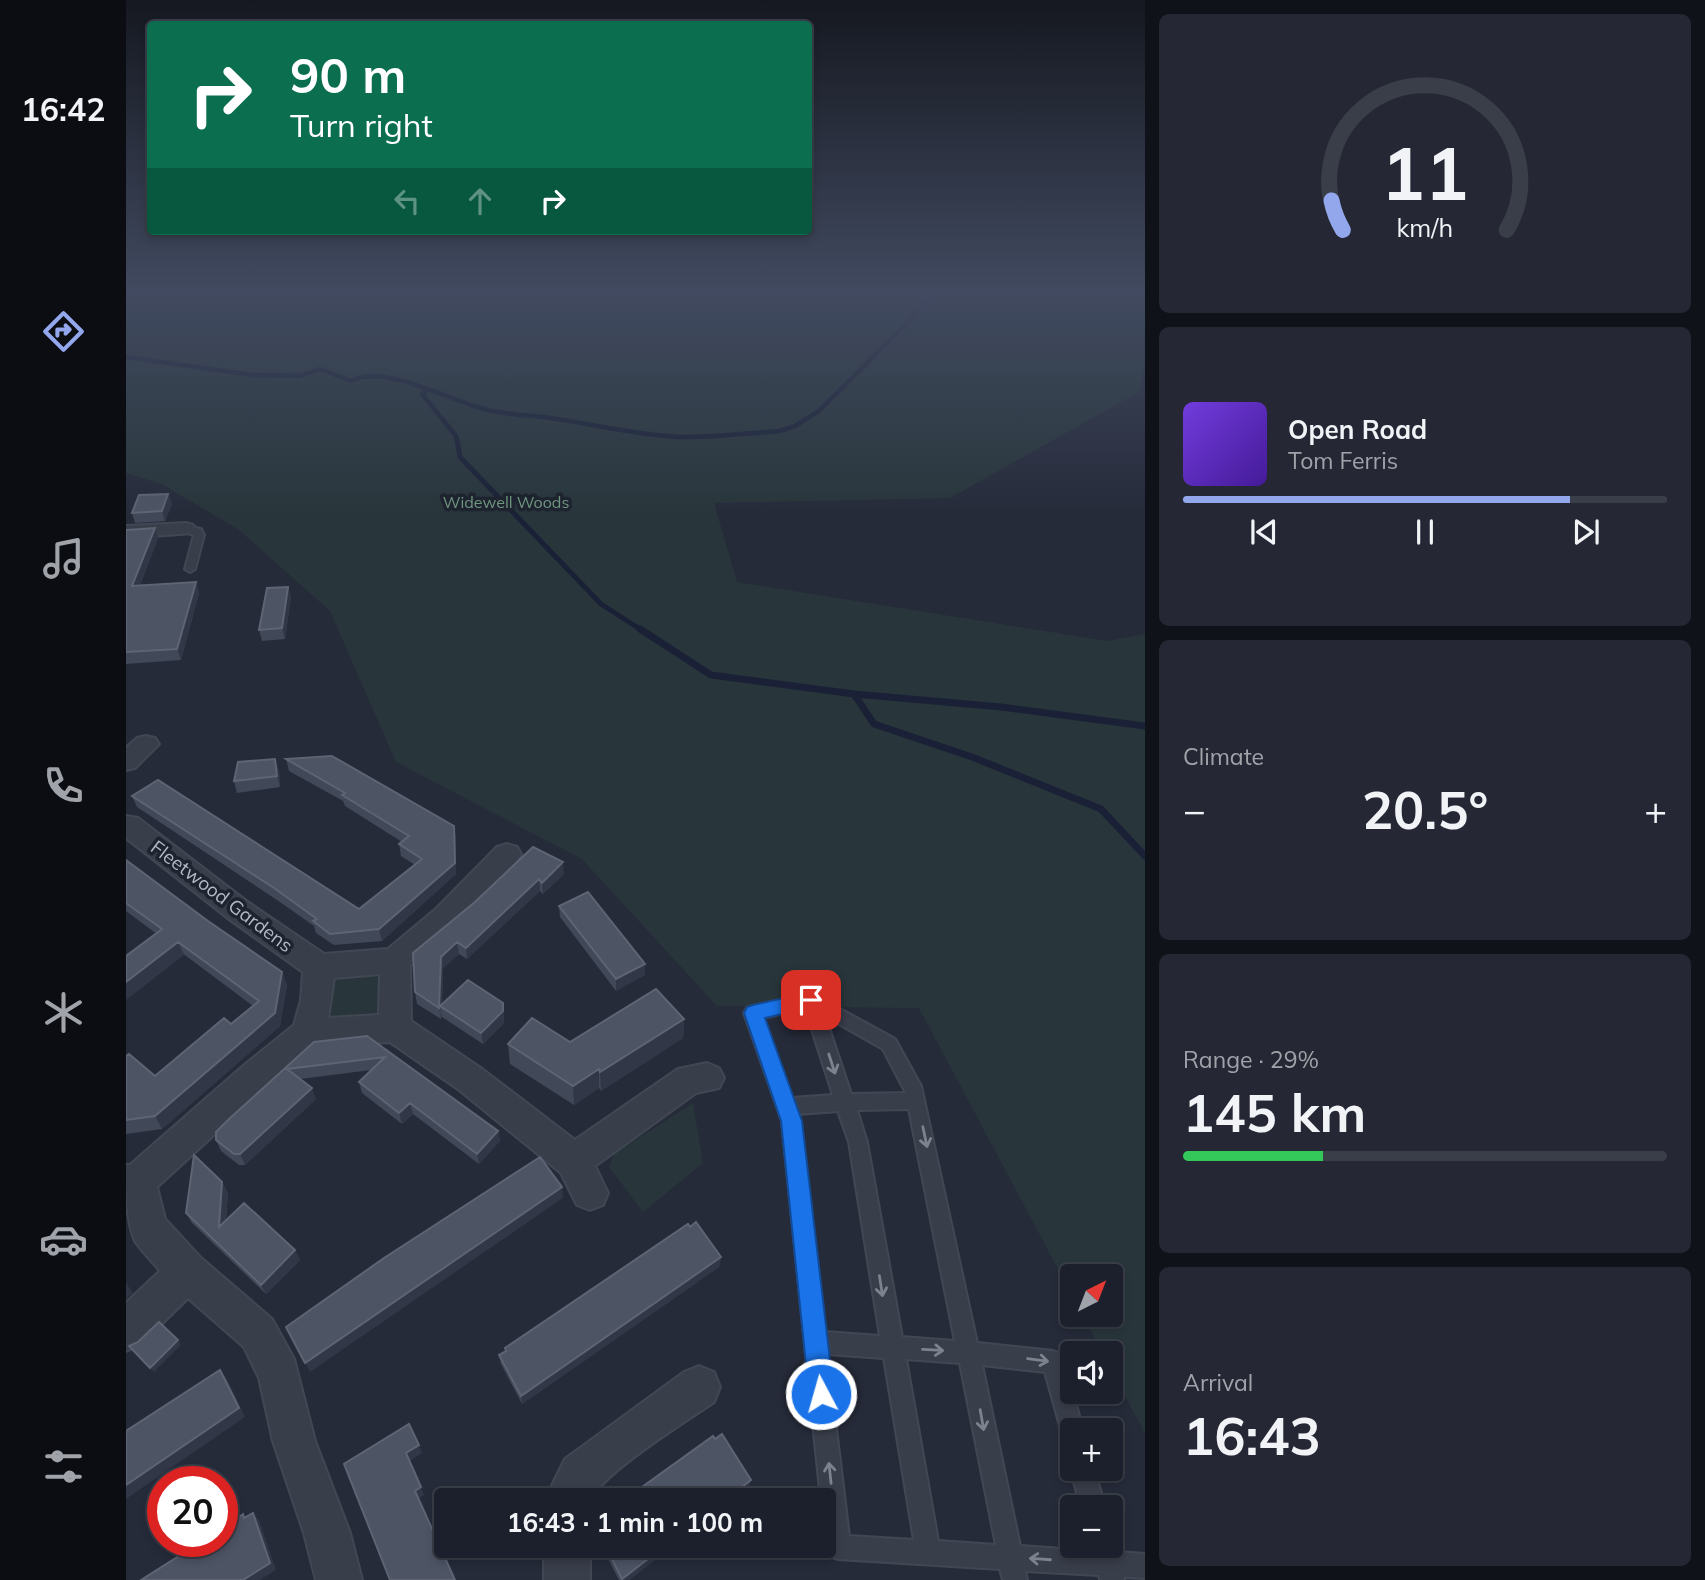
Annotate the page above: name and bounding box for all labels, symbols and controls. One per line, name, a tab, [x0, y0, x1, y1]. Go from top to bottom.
text: 90 m	[290, 44, 406, 105]
icon: right	[175, 49, 266, 140]
text: 16:42	[21, 89, 105, 129]
text: Turn right	[290, 105, 433, 145]
text: 11	[1381, 127, 1469, 218]
icon: left	[388, 182, 426, 220]
icon: ahead	[461, 182, 499, 220]
icon: right	[534, 182, 572, 220]
text: km/h	[1397, 211, 1453, 242]
icon: directions	[39, 307, 88, 356]
text: Open Road	[1288, 413, 1427, 446]
text: Tom Ferris	[1288, 446, 1398, 475]
park label: Widewell Woods	[443, 492, 569, 512]
icon: previous	[1245, 513, 1283, 551]
icon: pause	[1406, 513, 1444, 551]
icon: next	[1567, 513, 1605, 551]
icon: music	[39, 534, 88, 583]
text: Climate	[1183, 742, 1264, 771]
icon: phone	[39, 761, 88, 810]
text: 20.5°	[1362, 777, 1488, 842]
text: −	[1183, 786, 1206, 834]
text: +	[1644, 786, 1667, 834]
street label: Fleetwood Gardens	[146, 835, 298, 957]
pin	[781, 970, 841, 1030]
icon: arrive	[792, 981, 830, 1019]
icon: climate	[39, 988, 88, 1037]
text: Range · 29%	[1183, 1045, 1319, 1074]
one-way arrow	[827, 1053, 839, 1075]
text: 145 km	[1183, 1080, 1366, 1145]
one-way arrow	[918, 1125, 932, 1148]
icon: car	[39, 1215, 88, 1264]
north arrow	[1060, 1264, 1124, 1326]
map controls	[1060, 1264, 1123, 1558]
one-way arrow	[875, 1274, 888, 1297]
button: sound	[1060, 1341, 1123, 1404]
one-way arrow	[921, 1344, 944, 1357]
one-way arrow	[1026, 1354, 1049, 1367]
position arrow	[784, 1357, 858, 1431]
text: Arrival	[1183, 1368, 1253, 1397]
text: 16:43	[1183, 1403, 1321, 1468]
one-way arrow	[976, 1408, 989, 1431]
button: +	[1060, 1418, 1123, 1481]
icon: filters	[39, 1442, 88, 1491]
one-way arrow	[823, 1462, 836, 1485]
speed limit sign: 20	[147, 1466, 238, 1557]
button: −	[1060, 1495, 1123, 1558]
text: 16:43 · 1 min · 100 m	[507, 1506, 763, 1539]
one-way arrow	[1029, 1552, 1052, 1565]

